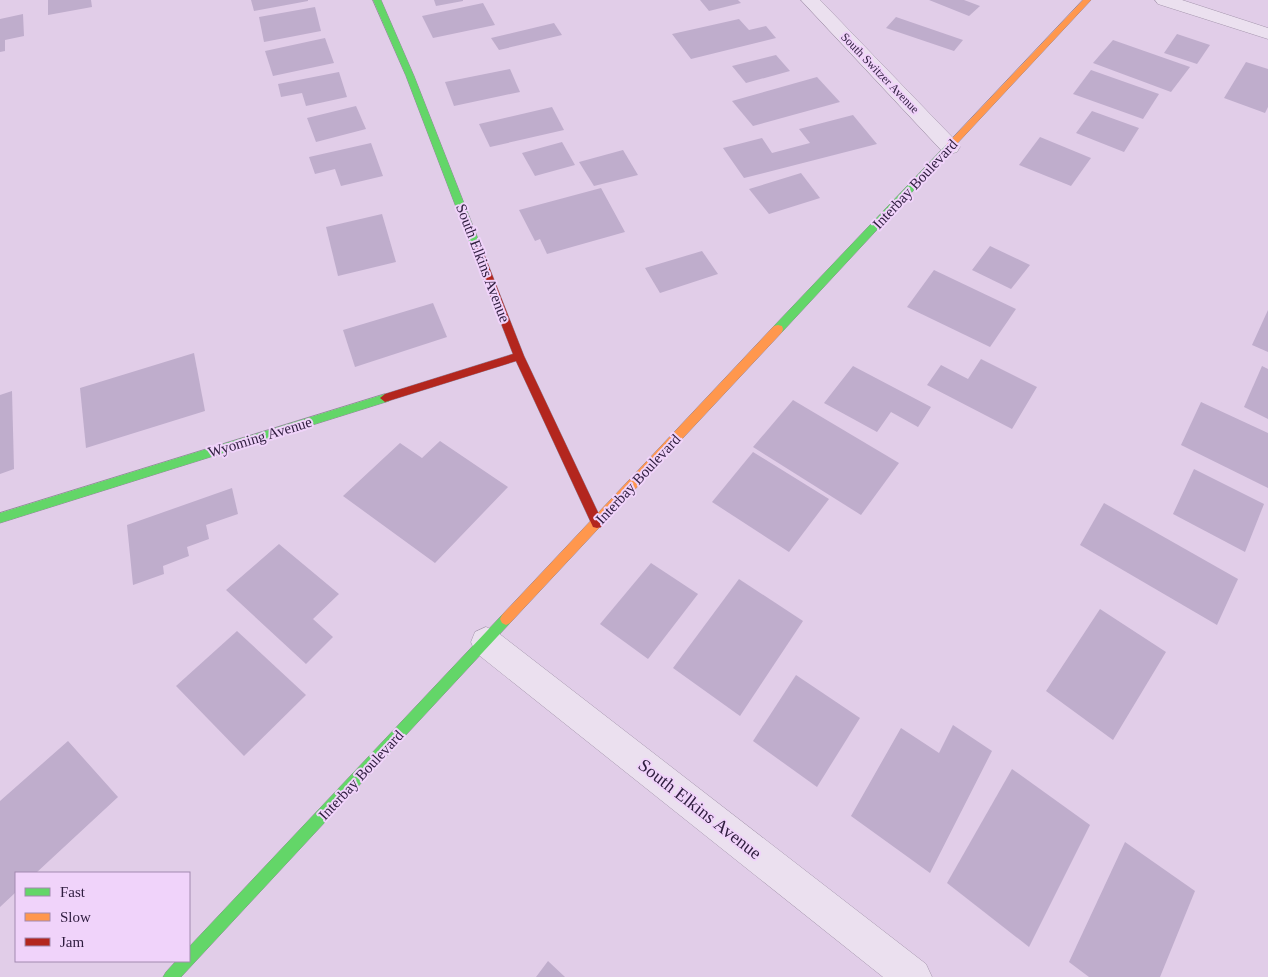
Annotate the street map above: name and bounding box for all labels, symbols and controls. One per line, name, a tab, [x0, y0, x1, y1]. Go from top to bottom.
street label: South Switzer Avenue	[838, 30, 922, 116]
street label: Interbay Boulevard	[870, 136, 961, 232]
street label: South Elkins Avenue	[453, 202, 513, 325]
street label: Wyoming Avenue	[206, 414, 314, 460]
street label: Interbay Boulevard	[593, 431, 684, 527]
street label: Interbay Boulevard	[316, 727, 407, 823]
street label: South Elkins Avenue	[634, 755, 766, 863]
legend	[15, 872, 190, 962]
text: Fast	[60, 884, 86, 900]
text: Slow	[60, 909, 91, 925]
text: Jam	[60, 934, 84, 950]

